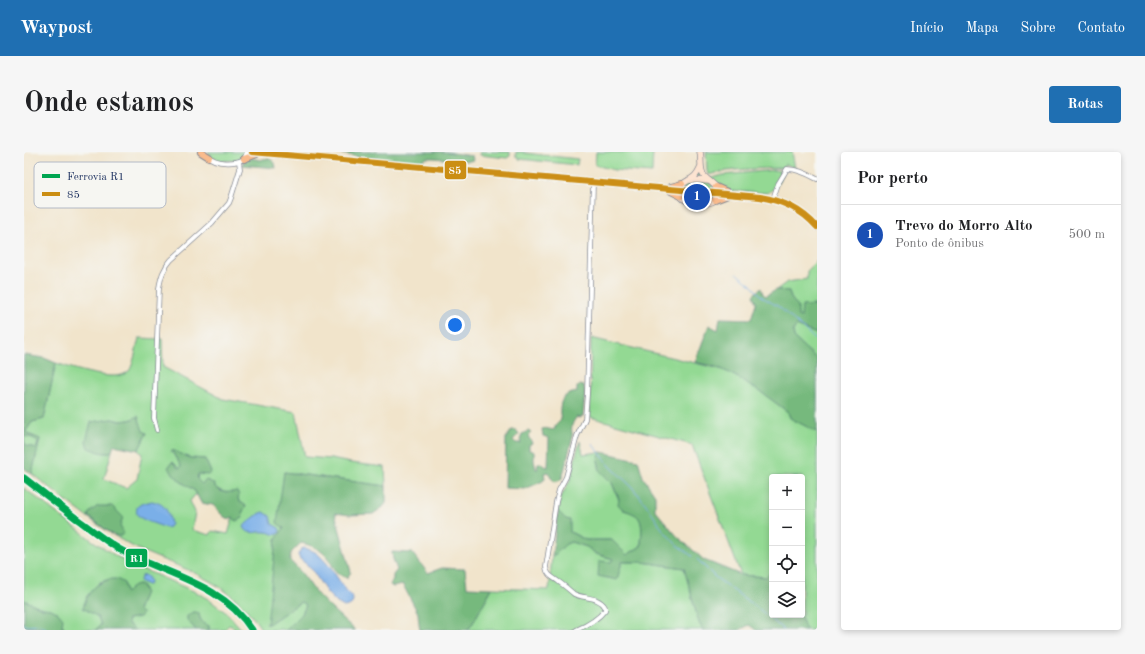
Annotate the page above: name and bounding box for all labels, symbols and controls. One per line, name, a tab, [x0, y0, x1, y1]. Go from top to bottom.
text: Waypost	[20, 19, 93, 38]
text: Início	[910, 21, 944, 35]
text: Mapa	[966, 21, 998, 35]
text: Sobre	[1020, 21, 1055, 35]
text: Contato	[1077, 21, 1125, 35]
button: Rotas	[1049, 86, 1121, 123]
text: Onde estamos	[24, 90, 194, 118]
line badge: 85	[444, 160, 467, 180]
legend	[34, 162, 166, 208]
text: 85	[449, 166, 461, 177]
text: Por perto	[857, 170, 928, 187]
text: Ferrovia R1	[67, 172, 124, 183]
pin: 1	[684, 182, 710, 212]
text: 85	[67, 190, 80, 201]
text: Trevo do Morro Alto	[895, 219, 1033, 234]
text: 1	[866, 228, 874, 241]
text: 500 m	[1068, 228, 1105, 241]
text: Ponto de ônibus	[895, 237, 984, 250]
your location	[445, 315, 465, 335]
map controls	[769, 474, 805, 618]
button: +	[769, 474, 805, 510]
button: −	[769, 510, 805, 546]
button: locate	[769, 546, 805, 582]
line badge: R1	[125, 548, 148, 568]
text: R1	[130, 554, 144, 565]
button: layers	[769, 582, 805, 618]

